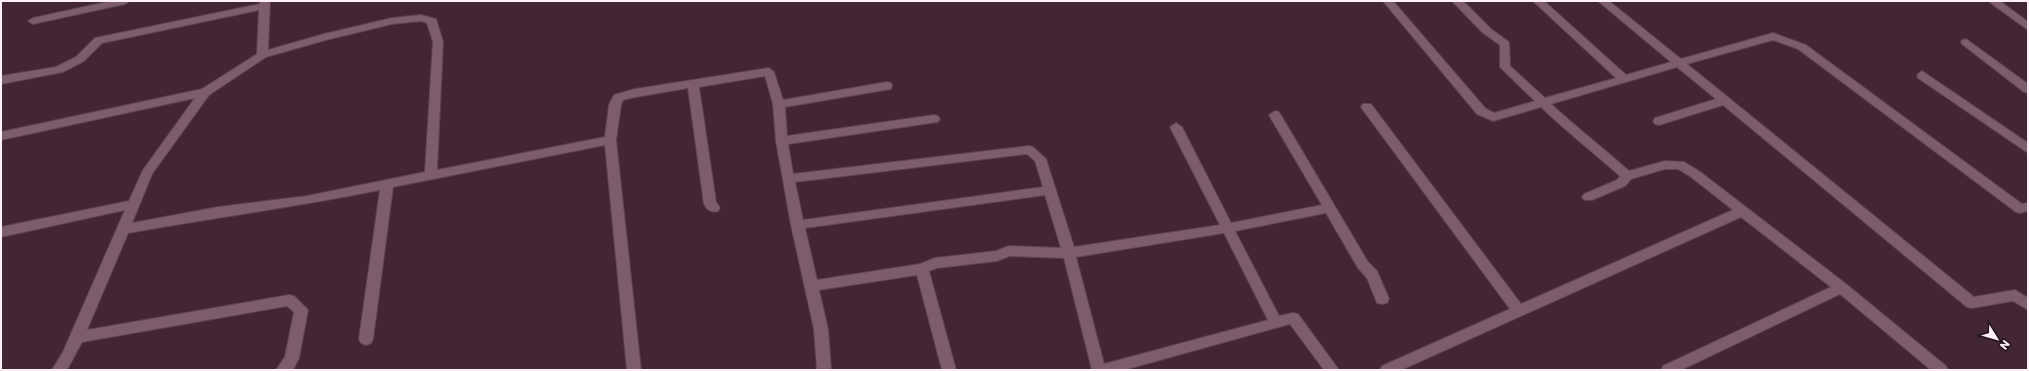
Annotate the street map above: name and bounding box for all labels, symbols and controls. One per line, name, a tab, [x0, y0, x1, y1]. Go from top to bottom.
north arrow	[1977, 319, 2017, 359]
text: N	[1996, 337, 2014, 353]

